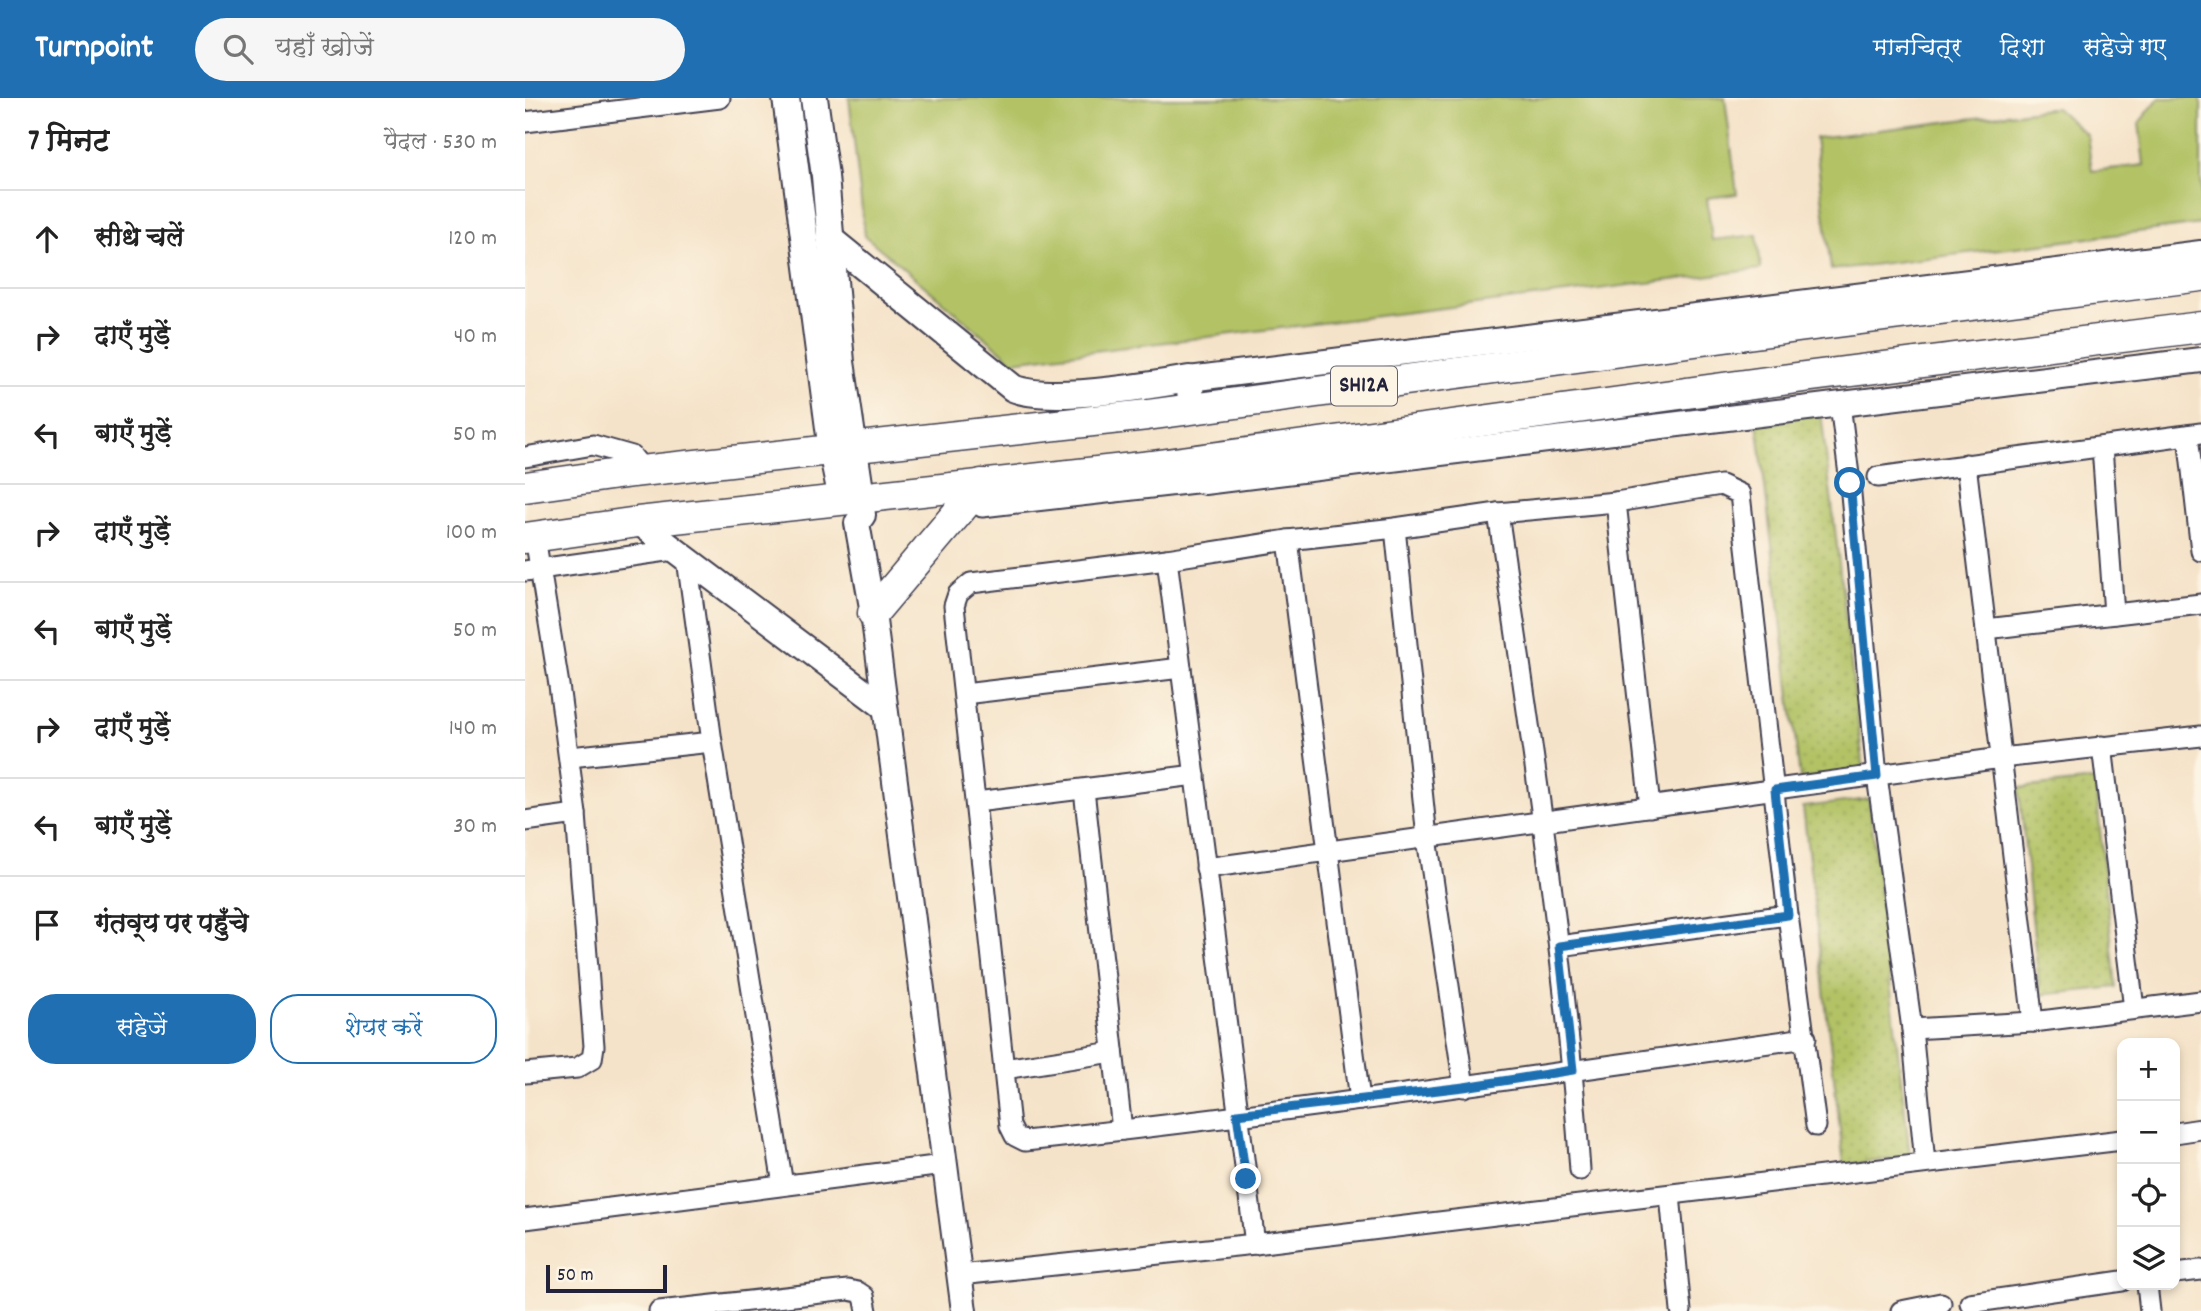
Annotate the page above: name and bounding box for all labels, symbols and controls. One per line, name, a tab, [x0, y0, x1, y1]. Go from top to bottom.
search box	[195, 18, 685, 81]
text: Turnpoint	[35, 26, 153, 73]
icon: search	[219, 30, 257, 68]
text: यहाँ खोजें	[275, 31, 374, 68]
text: मानचित्र	[1873, 32, 1961, 66]
text: दिशा	[1999, 32, 2045, 66]
text: सहेजे गए	[2083, 32, 2166, 66]
text: 7 मिनट	[28, 122, 109, 165]
text: पैदल · 530 m	[384, 127, 497, 160]
icon: ahead	[28, 220, 66, 258]
text: सीधे चलें	[95, 221, 184, 258]
text: 120 m	[448, 223, 497, 256]
icon: right	[28, 318, 66, 356]
text: दाएँ मुड़ें	[95, 319, 170, 356]
text: 40 m	[454, 321, 497, 354]
road number: SH12A	[1331, 366, 1397, 406]
icon: left	[28, 416, 66, 454]
text: बाएँ मुड़ें	[95, 417, 172, 454]
text: 50 m	[453, 419, 497, 452]
route start	[1834, 467, 1865, 498]
icon: right	[28, 514, 66, 552]
text: दाएँ मुड़ें	[95, 515, 170, 552]
text: 100 m	[446, 517, 497, 550]
icon: left	[28, 612, 66, 650]
text: बाएँ मुड़ें	[95, 613, 172, 650]
text: 50 m	[453, 615, 497, 648]
icon: right	[28, 710, 66, 748]
text: दाएँ मुड़ें	[95, 711, 170, 748]
text: 140 m	[449, 713, 497, 746]
icon: left	[28, 808, 66, 846]
text: बाएँ मुड़ें	[95, 809, 172, 846]
text: 30 m	[453, 811, 497, 844]
icon: arrive	[28, 906, 66, 944]
text: गंतव्य पर पहुँचे	[95, 907, 249, 944]
button: सहेजें	[28, 994, 256, 1064]
button: शेयर करें	[270, 994, 497, 1064]
map controls	[2117, 1038, 2180, 1290]
button: +	[2117, 1038, 2180, 1101]
button: −	[2117, 1101, 2180, 1164]
route end	[1230, 1163, 1261, 1194]
button: locate	[2117, 1164, 2180, 1227]
button: layers	[2117, 1227, 2180, 1290]
scale bar	[546, 1262, 667, 1294]
text: 50 m	[557, 1263, 594, 1290]

